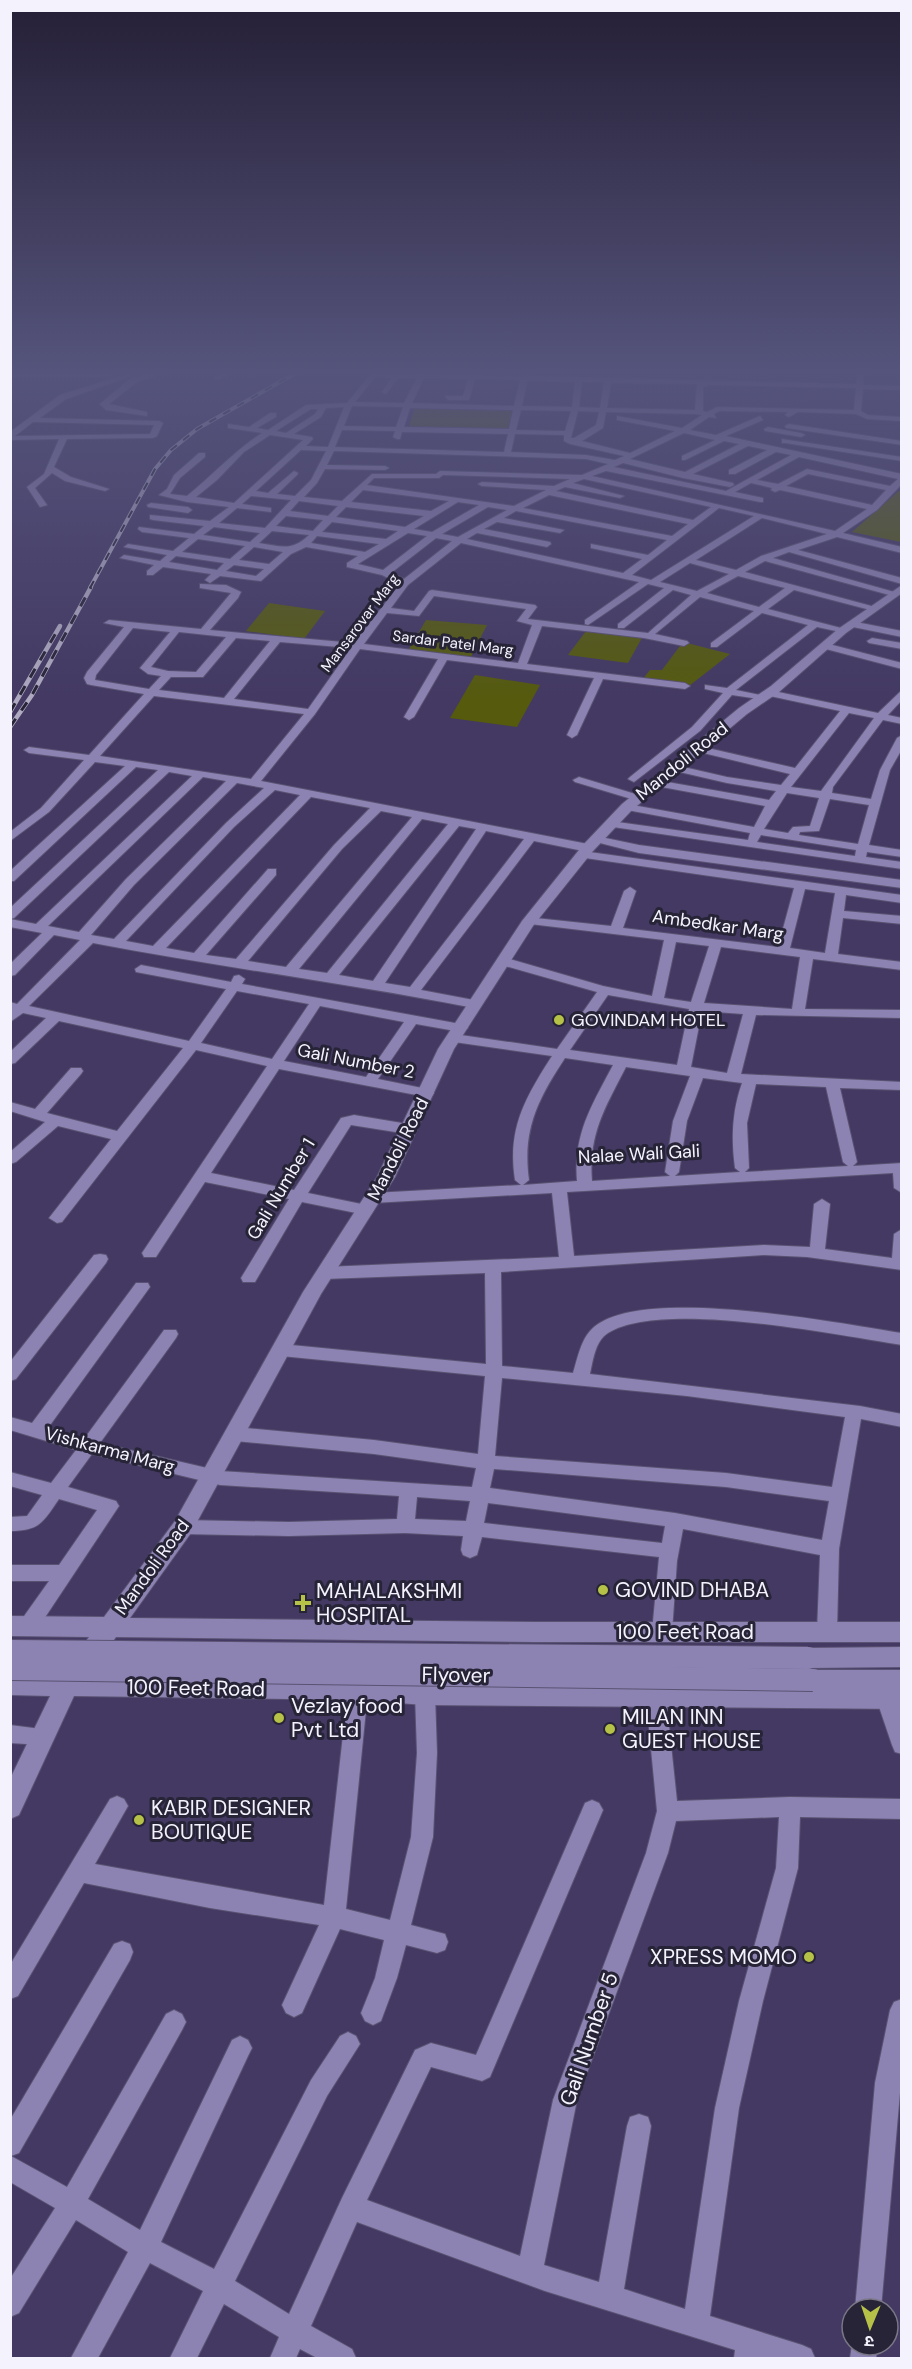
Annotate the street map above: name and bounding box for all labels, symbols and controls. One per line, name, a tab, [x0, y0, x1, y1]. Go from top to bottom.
street label: Mansarovar Marg	[316, 570, 404, 676]
street label: Sardar Patel Marg	[391, 626, 515, 660]
street label: Mandoli Road	[631, 716, 733, 806]
street label: Ambedkar Marg	[651, 904, 785, 946]
place label: GOVINDAM HOTEL	[571, 1008, 725, 1032]
marker: GOVINDAM HOTEL	[552, 1013, 566, 1027]
street label: Gali Number 2	[295, 1038, 417, 1084]
street label: Mandoli Road	[362, 1094, 434, 1204]
street label: Gali Number 1	[241, 1134, 321, 1244]
street label: Nalae Wali Gali	[577, 1139, 701, 1169]
street label: Vishkarma Marg	[43, 1421, 177, 1479]
street label: Mandoli Road	[109, 1515, 195, 1619]
place label: GOVIND DHABA	[615, 1576, 769, 1604]
place label: MAHALAKSHMI HOSPITAL	[316, 1577, 462, 1629]
marker: GOVIND DHABA	[596, 1583, 610, 1597]
marker: MAHALAKSHMI HOSPITAL	[294, 1594, 312, 1612]
street label: 100 Feet Road	[616, 1618, 754, 1646]
street label: Flyover	[421, 1660, 491, 1690]
street label: 100 Feet Road	[127, 1673, 265, 1703]
place label: Vezlay food Pvt Ltd	[291, 1692, 403, 1744]
place label: MILAN INN GUEST HOUSE	[622, 1703, 761, 1755]
marker: Vezlay food Pvt Ltd	[272, 1711, 286, 1725]
marker: MILAN INN GUEST HOUSE	[603, 1722, 617, 1736]
place label: KABIR DESIGNER BOUTIQUE	[151, 1794, 311, 1846]
marker: KABIR DESIGNER BOUTIQUE	[132, 1813, 146, 1827]
place label: XPRESS MOMO	[650, 1943, 797, 1971]
marker: XPRESS MOMO	[802, 1950, 816, 1964]
street label: Gali Number 5	[553, 1969, 625, 2109]
north arrow	[840, 2297, 900, 2357]
text: उ	[864, 2331, 875, 2352]

